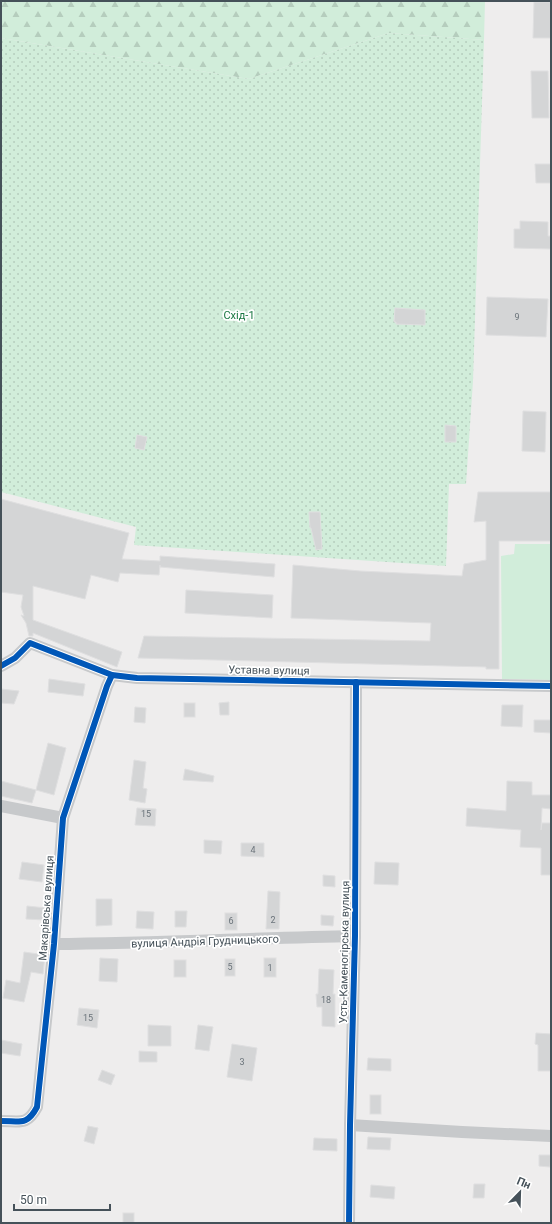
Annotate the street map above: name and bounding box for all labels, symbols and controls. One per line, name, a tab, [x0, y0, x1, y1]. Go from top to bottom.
park label: Схід-1	[223, 309, 255, 322]
house number: 9	[514, 312, 520, 322]
street label: Уставна вулиця	[228, 663, 310, 678]
house number: 15	[141, 809, 151, 819]
house number: 4	[250, 845, 256, 855]
street label: Макарівська вулиця	[36, 855, 57, 961]
street label: Усть-Каменогірська вулиця	[337, 881, 352, 1023]
house number: 2	[270, 915, 276, 925]
house number: 6	[228, 916, 234, 926]
street label: вулиця Андрія Грудницького	[131, 932, 279, 951]
house number: 5	[227, 962, 233, 972]
house number: 1	[267, 963, 273, 973]
house number: 18	[321, 995, 331, 1005]
house number: 15	[83, 1013, 93, 1023]
house number: 3	[239, 1057, 245, 1067]
north arrow	[500, 1172, 540, 1212]
text: Пн	[515, 1175, 533, 1192]
scale bar	[14, 1186, 110, 1212]
text: 50 m	[20, 1193, 47, 1207]

